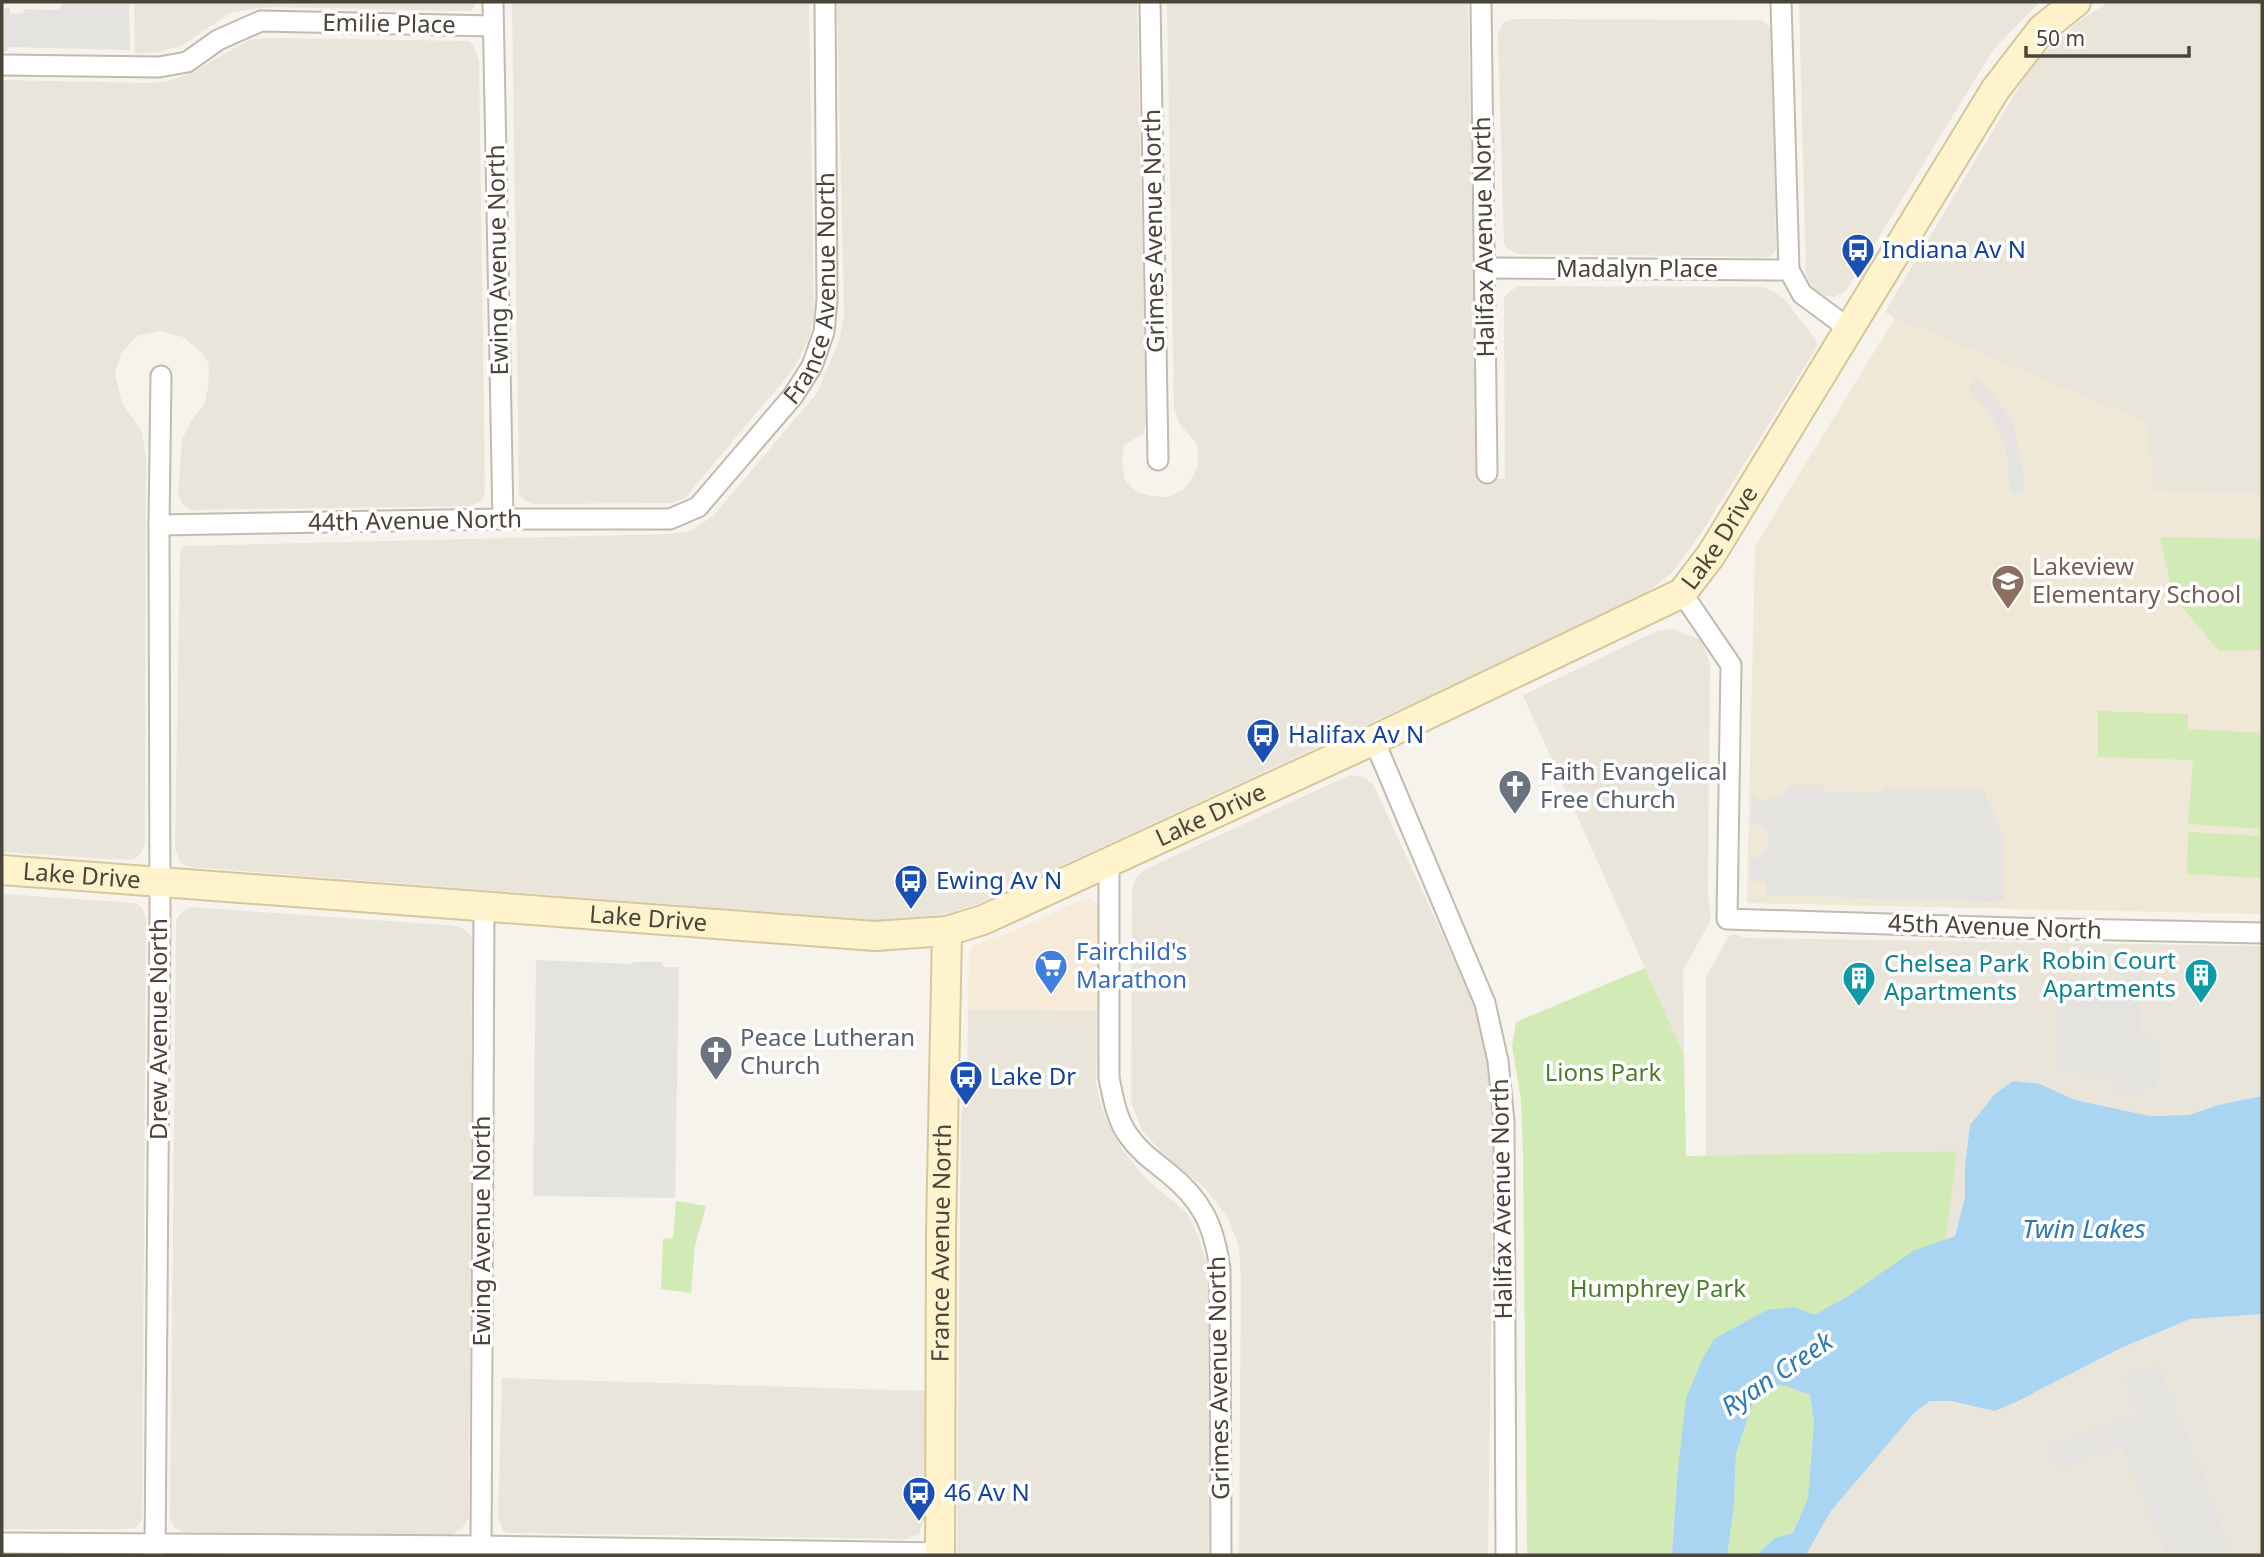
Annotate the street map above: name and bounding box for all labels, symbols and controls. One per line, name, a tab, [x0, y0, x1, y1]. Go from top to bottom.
street label: Emilie Place	[322, 5, 456, 40]
scale bar	[2026, 14, 2189, 58]
text: 50 m	[2036, 24, 2085, 52]
street label: Grimes Avenue North	[1134, 109, 1171, 353]
street label: Halifax Avenue North	[1464, 116, 1501, 358]
street label: Ewing Avenue North	[478, 144, 515, 376]
street label: France Avenue North	[775, 172, 842, 411]
bus stop icon: Indiana Av N	[1839, 231, 1877, 280]
place label: Indiana Av N	[1882, 232, 2026, 265]
street label: Madalyn Place	[1556, 251, 1718, 284]
street label: Lake Drive	[1673, 479, 1765, 596]
street label: 44th Avenue North	[308, 501, 522, 538]
place label: Lakeview Elementary School	[2032, 549, 2241, 610]
school or university icon: Lakeview Elementary School	[1989, 562, 2027, 611]
bus stop icon: Halifax Av N	[1244, 716, 1282, 765]
place label: Halifax Av N	[1288, 717, 1424, 750]
place label: Faith Evangelical Free Church	[1540, 754, 1728, 815]
church icon: Faith Evangelical Free Church	[1496, 767, 1534, 816]
street label: Lake Drive	[1150, 774, 1271, 853]
street label: Lake Drive	[22, 854, 142, 895]
bus stop icon: Ewing Av N	[892, 862, 930, 911]
place label: Ewing Av N	[936, 863, 1062, 896]
street label: Lake Drive	[588, 896, 708, 938]
street label: 45th Avenue North	[1888, 905, 2103, 946]
street label: Drew Avenue North	[141, 918, 174, 1140]
place label: Fairchild's Marathon	[1076, 934, 1187, 995]
place label: Robin Court Apartments	[2041, 943, 2176, 1004]
place label: Chelsea Park Apartments	[1884, 946, 2029, 1007]
supermarket icon: Fairchild's Marathon	[1032, 947, 1070, 996]
building icon: Robin Court Apartments	[2182, 956, 2220, 1005]
building icon: Chelsea Park Apartments	[1840, 959, 1878, 1008]
place label: Peace Lutheran Church	[740, 1020, 915, 1081]
church icon: Peace Lutheran Church	[697, 1033, 735, 1082]
park label: Lions Park	[1545, 1055, 1661, 1088]
bus stop icon: Lake Dr	[947, 1058, 985, 1107]
place label: Lake Dr	[990, 1059, 1076, 1092]
street label: Halifax Avenue North	[1482, 1078, 1519, 1320]
street label: Ewing Avenue North	[464, 1116, 497, 1346]
street label: France Avenue North	[923, 1123, 958, 1362]
water label: Twin Lakes	[2022, 1210, 2146, 1246]
street label: Grimes Avenue North	[1199, 1256, 1236, 1500]
park label: Humphrey Park	[1570, 1271, 1746, 1304]
water label: Ryan Creek	[1714, 1322, 1840, 1424]
bus stop icon: 46 Av N	[900, 1474, 938, 1523]
place label: 46 Av N	[944, 1475, 1030, 1508]

